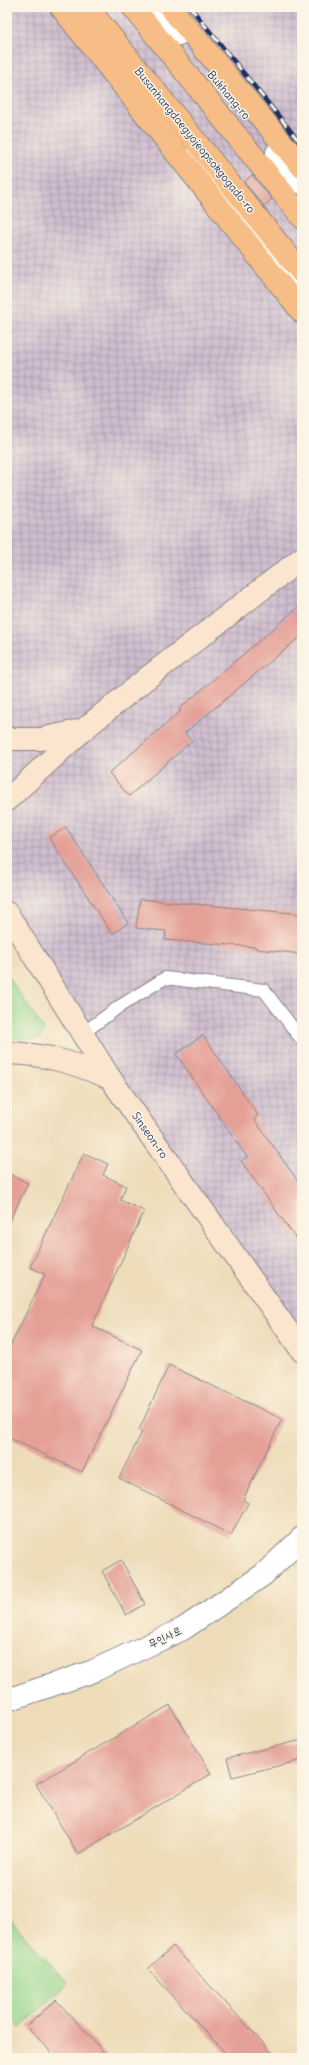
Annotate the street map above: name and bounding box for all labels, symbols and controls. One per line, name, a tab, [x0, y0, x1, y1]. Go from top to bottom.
street label: Busanhangdaegyojeopsokgogado-ro	[132, 64, 258, 216]
street label: Bukhang-ro	[205, 68, 253, 122]
street label: Sinseon-ro	[129, 1109, 171, 1161]
street label: 무인사로	[146, 1623, 184, 1651]

